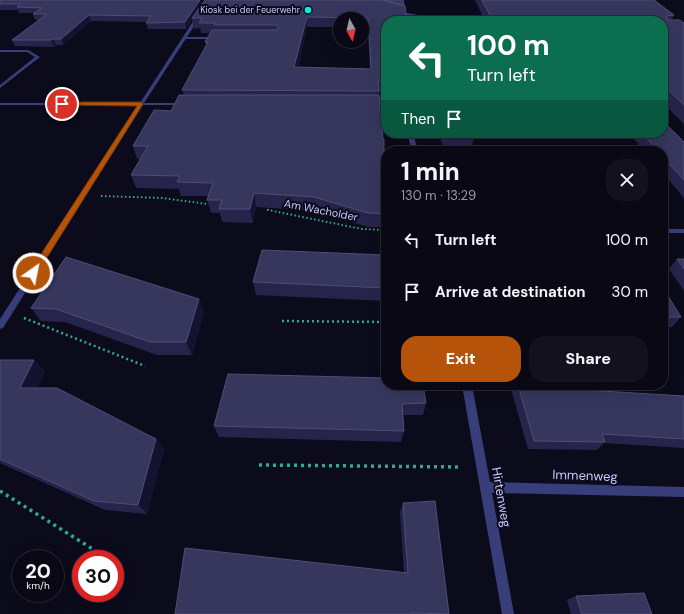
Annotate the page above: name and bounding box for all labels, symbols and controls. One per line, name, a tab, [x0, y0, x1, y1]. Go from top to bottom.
place label: Kiosk bei der Feuerwehr	[200, 4, 301, 16]
marker: Kiosk bei der Feuerwehr	[303, 5, 313, 15]
north arrow	[333, 12, 369, 48]
map controls	[333, 12, 369, 48]
text: 100 m	[467, 27, 550, 64]
icon: left	[401, 32, 453, 84]
text: Turn left	[467, 63, 536, 87]
pin	[45, 87, 79, 121]
icon: arrive	[51, 93, 73, 115]
icon: arrive	[443, 108, 465, 130]
text: Then	[401, 109, 435, 129]
text: 1 min	[401, 156, 460, 187]
button: close	[606, 159, 648, 201]
text: 130 m · 13:29	[401, 187, 476, 204]
street label: Am Wacholder	[283, 196, 359, 224]
icon: left	[401, 229, 423, 251]
text: Turn left	[435, 230, 496, 250]
text: 100 m	[605, 230, 648, 250]
position arrow	[12, 252, 54, 294]
icon: arrive	[401, 281, 423, 303]
text: Arrive at destination	[435, 282, 586, 302]
text: 30 m	[612, 282, 648, 302]
button: Exit	[401, 336, 521, 382]
button: Share	[529, 336, 648, 382]
street label: Hirtenweg	[488, 466, 515, 529]
street label: Immenweg	[552, 466, 618, 485]
speed limit sign: 30	[72, 550, 124, 602]
text: 20	[25, 558, 51, 584]
text: km/h	[26, 579, 50, 592]

